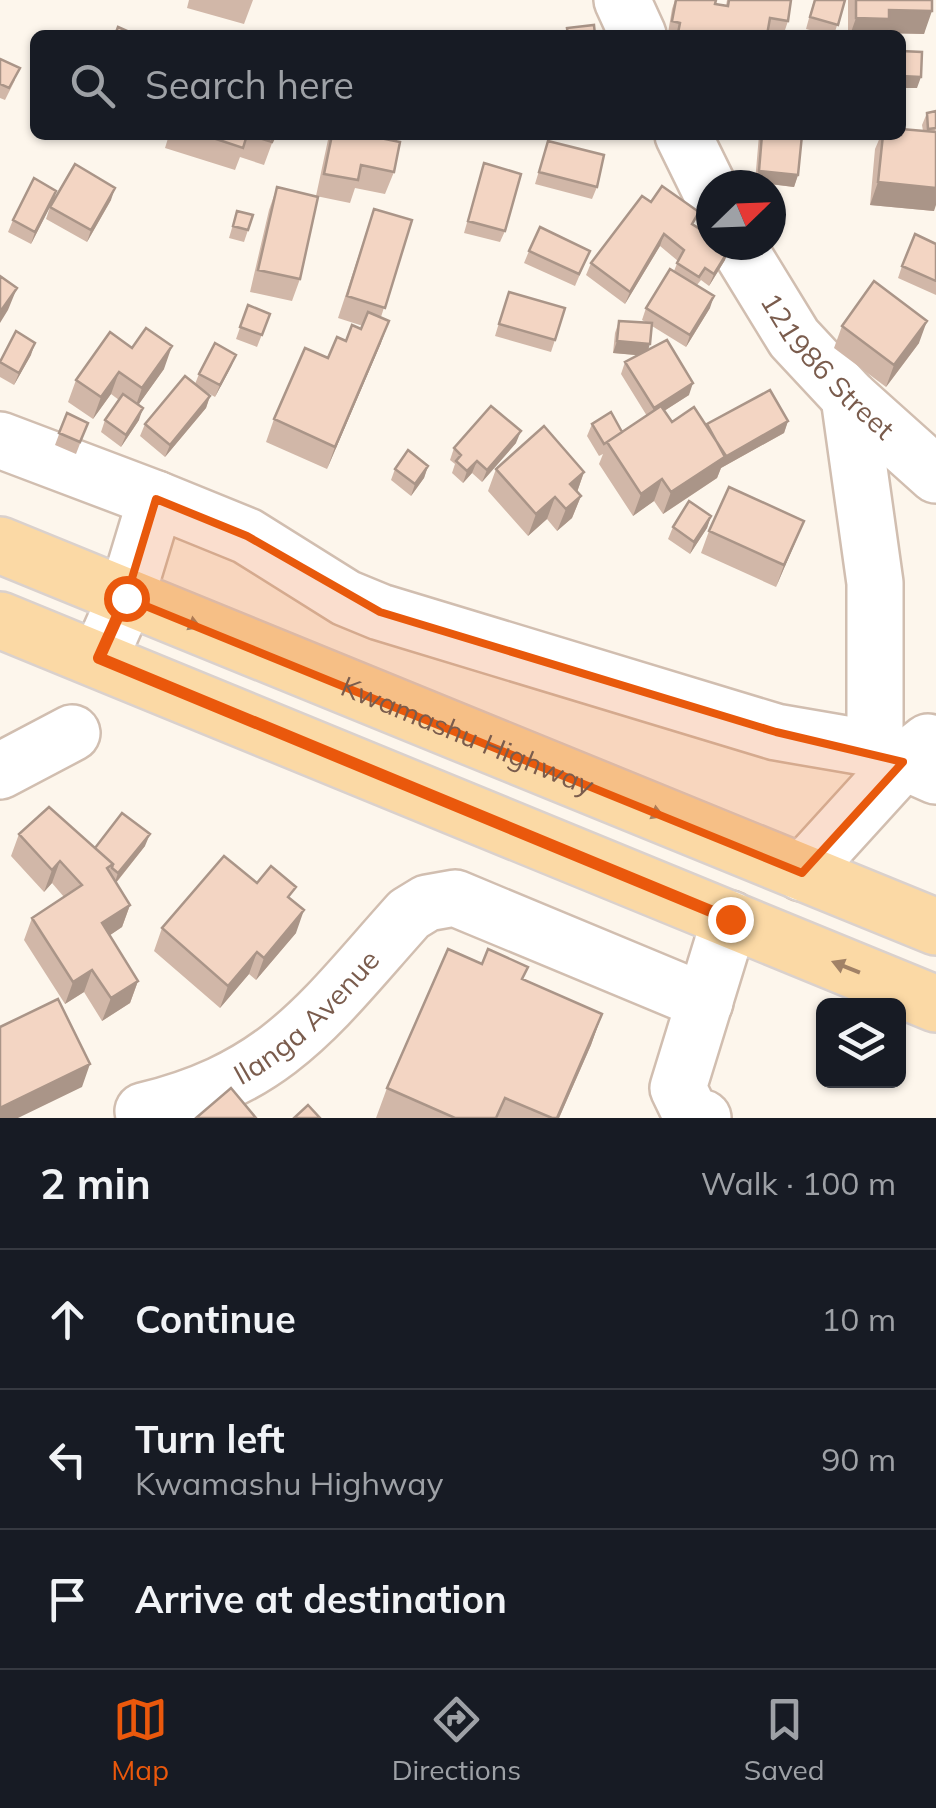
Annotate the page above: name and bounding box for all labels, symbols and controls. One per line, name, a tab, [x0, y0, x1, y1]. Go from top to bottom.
search box	[30, 30, 906, 140]
icon: search	[65, 58, 120, 113]
text: Search here	[145, 61, 354, 109]
north arrow	[696, 170, 786, 260]
street label: 121986 Street	[753, 286, 902, 447]
route start	[104, 576, 150, 622]
one-way arrow	[172, 615, 202, 631]
street label: Kwamashu Highway	[336, 668, 599, 803]
one-way arrow	[635, 803, 665, 819]
route end	[708, 897, 754, 943]
street label: Ilanga Avenue	[227, 942, 386, 1092]
one-way arrow	[831, 959, 861, 975]
map controls	[816, 998, 906, 1088]
button: layers	[816, 998, 906, 1088]
text: 2 min	[40, 1157, 151, 1210]
text: Walk · 100 m	[701, 1163, 896, 1203]
icon: ahead	[40, 1292, 95, 1347]
text: Continue	[135, 1295, 296, 1343]
text: 10 m	[821, 1299, 896, 1339]
text: Turn left	[135, 1415, 285, 1463]
icon: left	[40, 1432, 95, 1487]
text: 90 m	[821, 1439, 896, 1479]
text: Kwamashu Highway	[135, 1463, 443, 1503]
icon: arrive	[40, 1572, 95, 1627]
text: Arrive at destination	[135, 1575, 507, 1623]
tab: Map	[111, 1692, 169, 1787]
tab: Directions	[392, 1692, 521, 1787]
tab: Saved	[744, 1692, 825, 1787]

